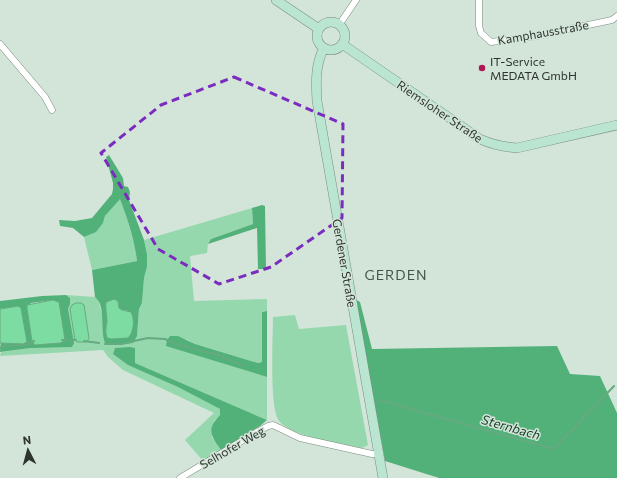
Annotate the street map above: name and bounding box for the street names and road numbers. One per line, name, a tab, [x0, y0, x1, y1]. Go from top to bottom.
street label: Kamphausstraße	[496, 17, 590, 47]
street label: Riemsloher Straße	[395, 77, 485, 145]
street label: Gerdener Straße	[330, 218, 360, 308]
street label: Selhofer Weg	[197, 423, 267, 471]

